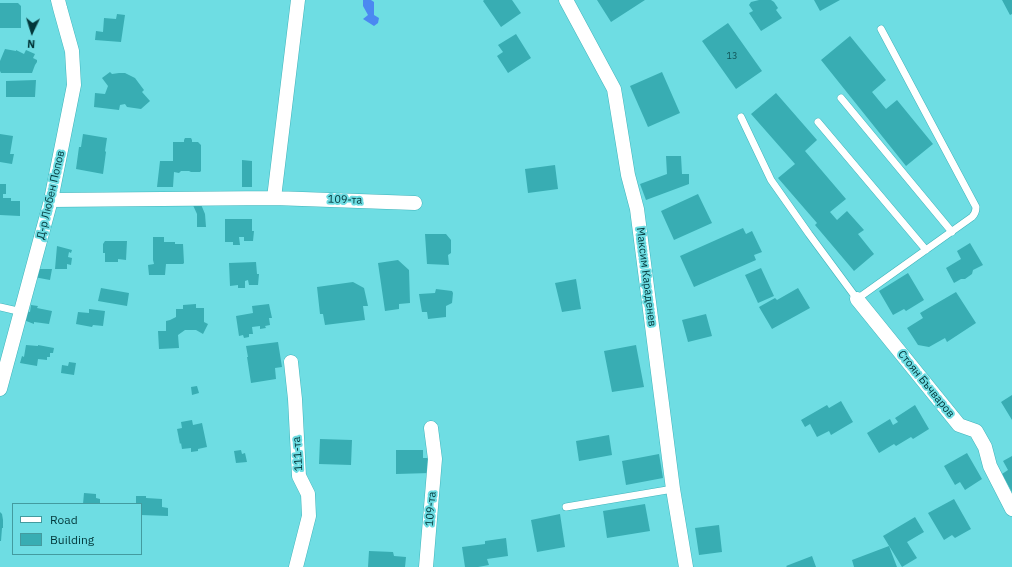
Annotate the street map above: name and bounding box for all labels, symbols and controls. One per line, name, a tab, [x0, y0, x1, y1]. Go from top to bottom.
north arrow	[12, 12, 52, 52]
text: N	[27, 37, 36, 51]
house number: 13	[727, 51, 737, 61]
street label: Д-р Любен Попов	[34, 149, 68, 241]
street label: 109-та	[327, 193, 363, 207]
street label: Максим Караденев	[633, 227, 659, 327]
street label: Стоян Бъчваров	[895, 348, 957, 420]
street label: 111-та	[290, 436, 306, 472]
street label: 109-та	[423, 491, 439, 527]
legend	[12, 503, 142, 555]
text: Road	[50, 512, 78, 527]
text: Building	[50, 532, 94, 547]

